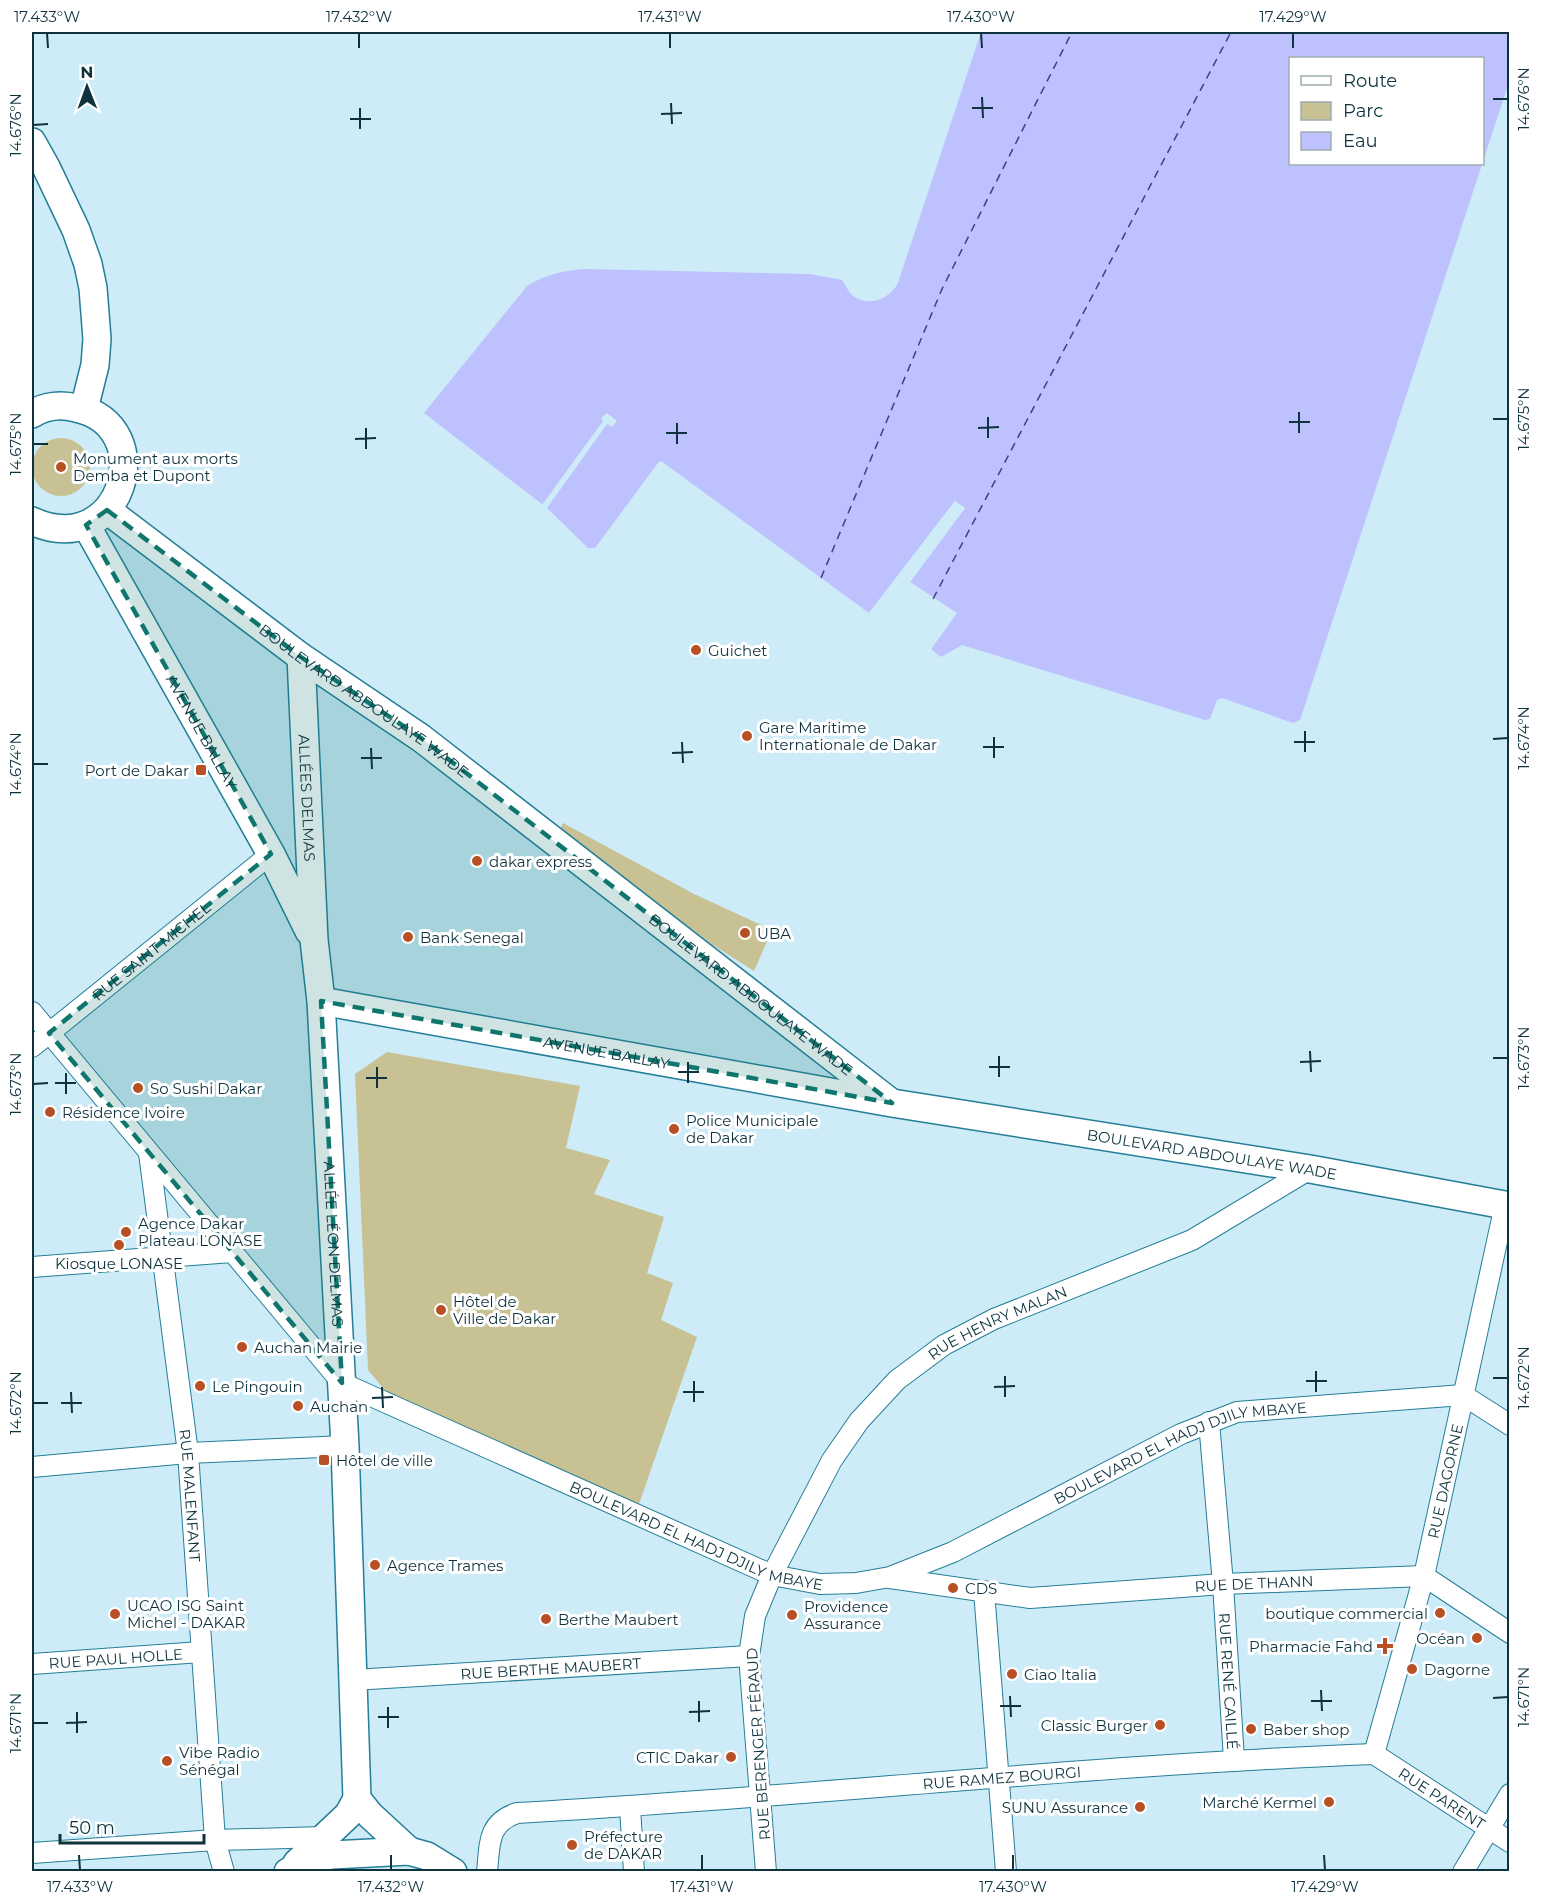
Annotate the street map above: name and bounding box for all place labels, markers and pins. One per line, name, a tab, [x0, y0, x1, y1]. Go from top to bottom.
place label: Monument aux morts Demba et Dupont	[73, 449, 238, 485]
marker: Monument aux morts Demba et Dupont	[54, 460, 68, 474]
place label: Guichet	[708, 641, 767, 660]
marker: Guichet	[689, 643, 703, 657]
place label: Gare Maritime Internationale de Dakar	[759, 718, 937, 754]
marker: Gare Maritime Internationale de Dakar	[740, 729, 754, 743]
place label: Port de Dakar	[85, 761, 189, 780]
marker: Port de Dakar	[194, 763, 208, 777]
place label: dakar express	[489, 852, 592, 871]
marker: dakar express	[470, 854, 484, 868]
place label: UBA	[757, 924, 791, 943]
marker: UBA	[738, 926, 752, 940]
place label: Bank Senegal	[420, 928, 524, 947]
marker: Bank Senegal	[401, 930, 415, 944]
place label: So Sushi Dakar	[150, 1079, 262, 1098]
marker: So Sushi Dakar	[131, 1081, 145, 1095]
place label: Résidence Ivoire	[62, 1103, 185, 1122]
marker: Résidence Ivoire	[43, 1105, 57, 1119]
place label: Police Municipale de Dakar	[686, 1111, 818, 1147]
marker: Police Municipale de Dakar	[667, 1122, 681, 1136]
place label: Agence Dakar Plateau LONASE	[138, 1214, 263, 1250]
marker: Agence Dakar Plateau LONASE	[119, 1225, 133, 1239]
marker: Kiosque LONASE	[112, 1238, 126, 1252]
place label: Kiosque LONASE	[55, 1254, 183, 1273]
place label: Hôtel de Ville de Dakar	[453, 1292, 556, 1328]
marker: Hôtel de Ville de Dakar	[434, 1303, 448, 1317]
place label: Auchan Mairie	[254, 1338, 362, 1357]
marker: Auchan Mairie	[235, 1340, 249, 1354]
place label: Le Pingouin	[212, 1377, 303, 1396]
marker: Le Pingouin	[193, 1379, 207, 1393]
place label: Auchan	[310, 1397, 368, 1416]
marker: Auchan	[291, 1399, 305, 1413]
place label: Hôtel de ville	[336, 1451, 433, 1470]
marker: Hôtel de ville	[317, 1453, 331, 1467]
place label: Agence Trames	[387, 1556, 503, 1575]
marker: Agence Trames	[368, 1558, 382, 1572]
place label: CDS	[965, 1579, 997, 1598]
marker: CDS	[946, 1581, 960, 1595]
place label: UCAO ISG Saint Michel - DAKAR	[127, 1596, 246, 1632]
place label: Providence Assurance	[804, 1597, 888, 1633]
place label: boutique commercial	[1265, 1604, 1428, 1623]
marker: boutique commercial	[1433, 1606, 1447, 1620]
marker: UCAO ISG Saint Michel - DAKAR	[108, 1607, 122, 1621]
marker: Providence Assurance	[785, 1608, 799, 1622]
place label: Berthe Maubert	[558, 1610, 679, 1629]
marker: Berthe Maubert	[539, 1612, 553, 1626]
place label: Océan	[1416, 1629, 1465, 1648]
marker: Océan	[1470, 1631, 1484, 1645]
place label: Pharmacie Fahd	[1249, 1637, 1373, 1656]
marker: Pharmacie Fahd	[1378, 1639, 1392, 1653]
place label: Dagorne	[1424, 1660, 1490, 1679]
marker: Dagorne	[1405, 1662, 1419, 1676]
place label: Ciao Italia	[1024, 1665, 1097, 1684]
marker: Ciao Italia	[1005, 1667, 1019, 1681]
place label: Classic Burger	[1041, 1716, 1148, 1735]
marker: Classic Burger	[1153, 1718, 1167, 1732]
place label: Baber shop	[1263, 1720, 1349, 1739]
marker: Baber shop	[1244, 1722, 1258, 1736]
place label: Vibe Radio Sénégal	[179, 1743, 260, 1779]
place label: CTIC Dakar	[636, 1748, 719, 1767]
marker: CTIC Dakar	[724, 1750, 738, 1764]
marker: Vibe Radio Sénégal	[160, 1754, 174, 1768]
place label: Marché Kermel	[1202, 1793, 1317, 1812]
marker: Marché Kermel	[1322, 1795, 1336, 1809]
place label: SUNU Assurance	[1002, 1798, 1128, 1817]
marker: SUNU Assurance	[1133, 1800, 1147, 1814]
place label: Préfecture de DAKAR	[584, 1827, 663, 1863]
marker: Préfecture de DAKAR	[565, 1838, 579, 1852]

